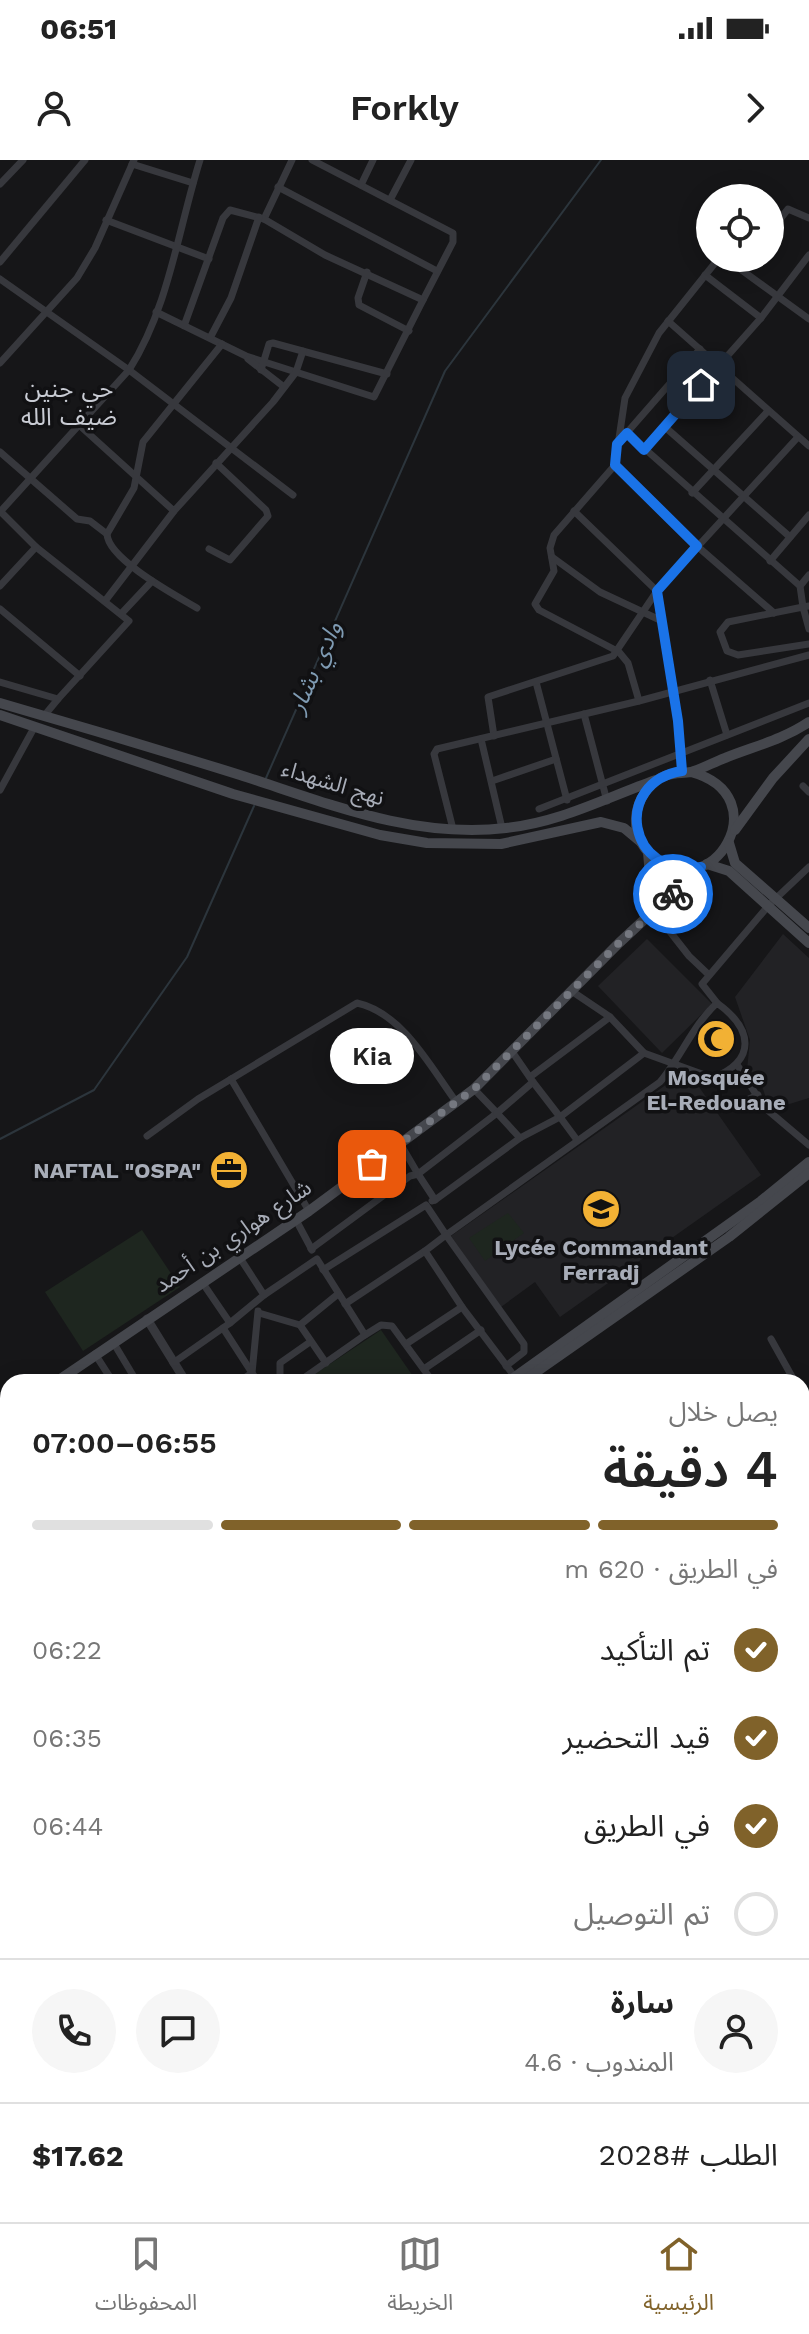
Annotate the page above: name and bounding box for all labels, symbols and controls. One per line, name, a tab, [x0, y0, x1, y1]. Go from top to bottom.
text: 06:51	[40, 11, 117, 46]
icon: person	[32, 86, 76, 130]
icon: forward	[733, 86, 777, 130]
text: Forkly	[350, 87, 459, 129]
map controls	[696, 184, 784, 272]
button: locate	[696, 184, 784, 272]
pin	[667, 351, 735, 419]
icon: home	[679, 363, 723, 407]
district label: حي جنين ضيف الله	[21, 375, 117, 431]
water label: وادي بشار	[282, 617, 352, 721]
street label: نهج الشهداء	[278, 756, 387, 814]
courier	[633, 854, 713, 934]
icon: bike	[651, 872, 695, 916]
mosque icon: Mosquée El-Redouane	[695, 1018, 737, 1060]
callout: Kia	[330, 1028, 414, 1084]
text: Kia	[352, 1041, 392, 1071]
place label: Mosquée El-Redouane	[646, 1065, 786, 1115]
pin	[338, 1130, 406, 1198]
icon: bag	[350, 1142, 394, 1186]
office icon: NAFTAL "OSPA"	[208, 1149, 250, 1191]
place label: NAFTAL "OSPA"	[33, 1158, 201, 1183]
street label: شارع هواري بن أحمد	[150, 1174, 318, 1301]
school or university icon: Lycée Commandant Ferradj	[580, 1188, 622, 1230]
place label: Lycée Commandant Ferradj	[494, 1235, 708, 1285]
text: يصل خلال	[669, 1397, 778, 1427]
text: 06:55–07:00	[32, 1425, 217, 1460]
text: 4 دقيقة	[603, 1439, 778, 1500]
text: في الطريق · 620 m	[564, 1554, 778, 1584]
icon: check	[734, 1628, 778, 1672]
text: تم التأكيد	[600, 1632, 710, 1667]
text: 06:22	[32, 1635, 102, 1665]
icon: check	[734, 1716, 778, 1760]
text: قيد التحضير	[562, 1720, 710, 1755]
text: 06:35	[32, 1723, 102, 1753]
icon: check	[734, 1804, 778, 1848]
text: في الطريق	[584, 1808, 710, 1843]
text: 06:44	[32, 1811, 103, 1841]
text: تم التوصيل	[573, 1896, 710, 1931]
text: سارة	[611, 1985, 674, 2020]
button: phone	[32, 1989, 116, 2073]
button: chat	[136, 1989, 220, 2073]
button: person	[694, 1989, 778, 2073]
text: المندوب · 4.6	[524, 2047, 674, 2077]
text: الطلب #2028	[598, 2137, 778, 2172]
text: $17.62	[32, 2138, 124, 2173]
tab: المحفوظات	[95, 2232, 197, 2326]
tab: الخريطة	[387, 2232, 453, 2326]
tab: الرئيسية	[643, 2232, 714, 2326]

